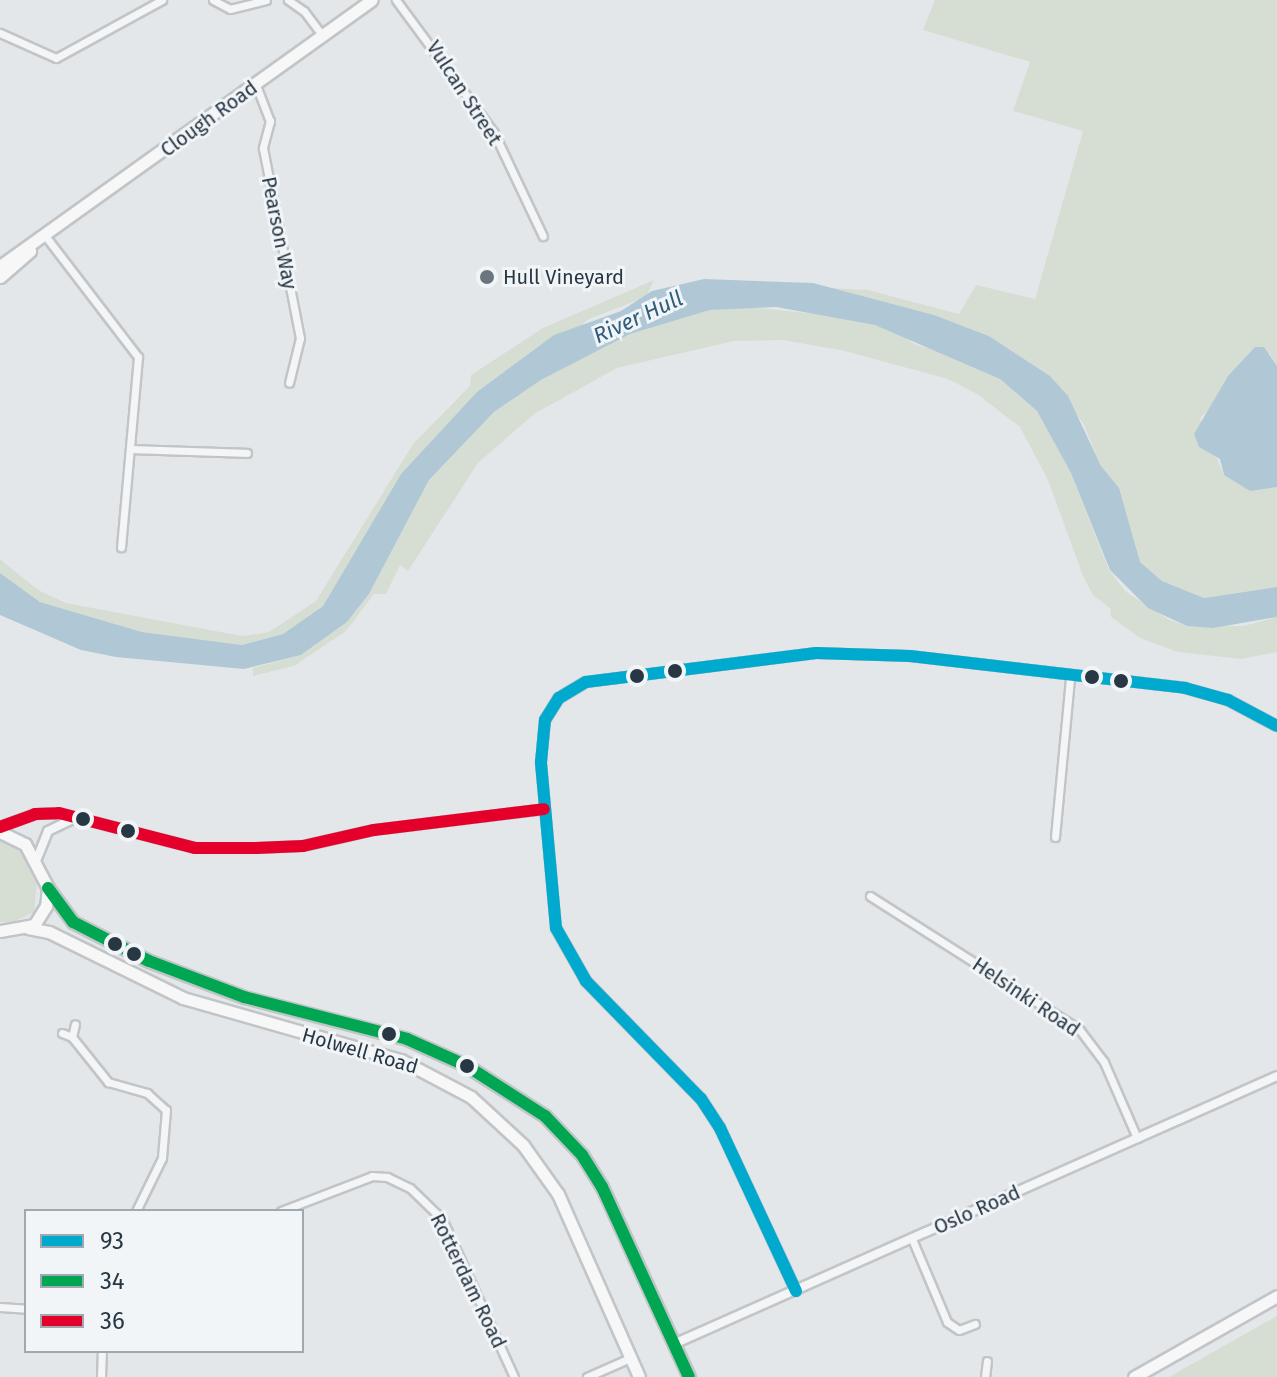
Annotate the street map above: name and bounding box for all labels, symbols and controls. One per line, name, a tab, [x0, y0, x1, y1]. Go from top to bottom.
street label: Vulcan Street	[421, 36, 507, 150]
street label: Clough Road	[156, 76, 262, 162]
street label: Pearson Way	[256, 175, 302, 291]
place label: Hull Vineyard	[503, 265, 624, 289]
marker: Hull Vineyard	[478, 268, 496, 286]
water label: River Hull	[589, 285, 687, 349]
unlabelled marker	[667, 663, 683, 679]
unlabelled marker	[629, 668, 645, 684]
unlabelled marker	[1084, 669, 1100, 685]
unlabelled marker	[1113, 673, 1129, 689]
unlabelled marker	[75, 811, 91, 827]
unlabelled marker	[120, 823, 136, 839]
unlabelled marker	[107, 936, 123, 952]
unlabelled marker	[126, 946, 142, 962]
street label: Helsinki Road	[968, 952, 1084, 1042]
street label: Holwell Road	[299, 1023, 421, 1079]
unlabelled marker	[381, 1026, 397, 1042]
unlabelled marker	[459, 1058, 475, 1074]
street label: Oslo Road	[930, 1180, 1024, 1240]
legend	[24, 1209, 304, 1353]
street label: Rotterdam Road	[425, 1210, 511, 1352]
text: 93	[100, 1227, 124, 1255]
text: 34	[100, 1267, 125, 1295]
text: 36	[100, 1307, 125, 1335]

